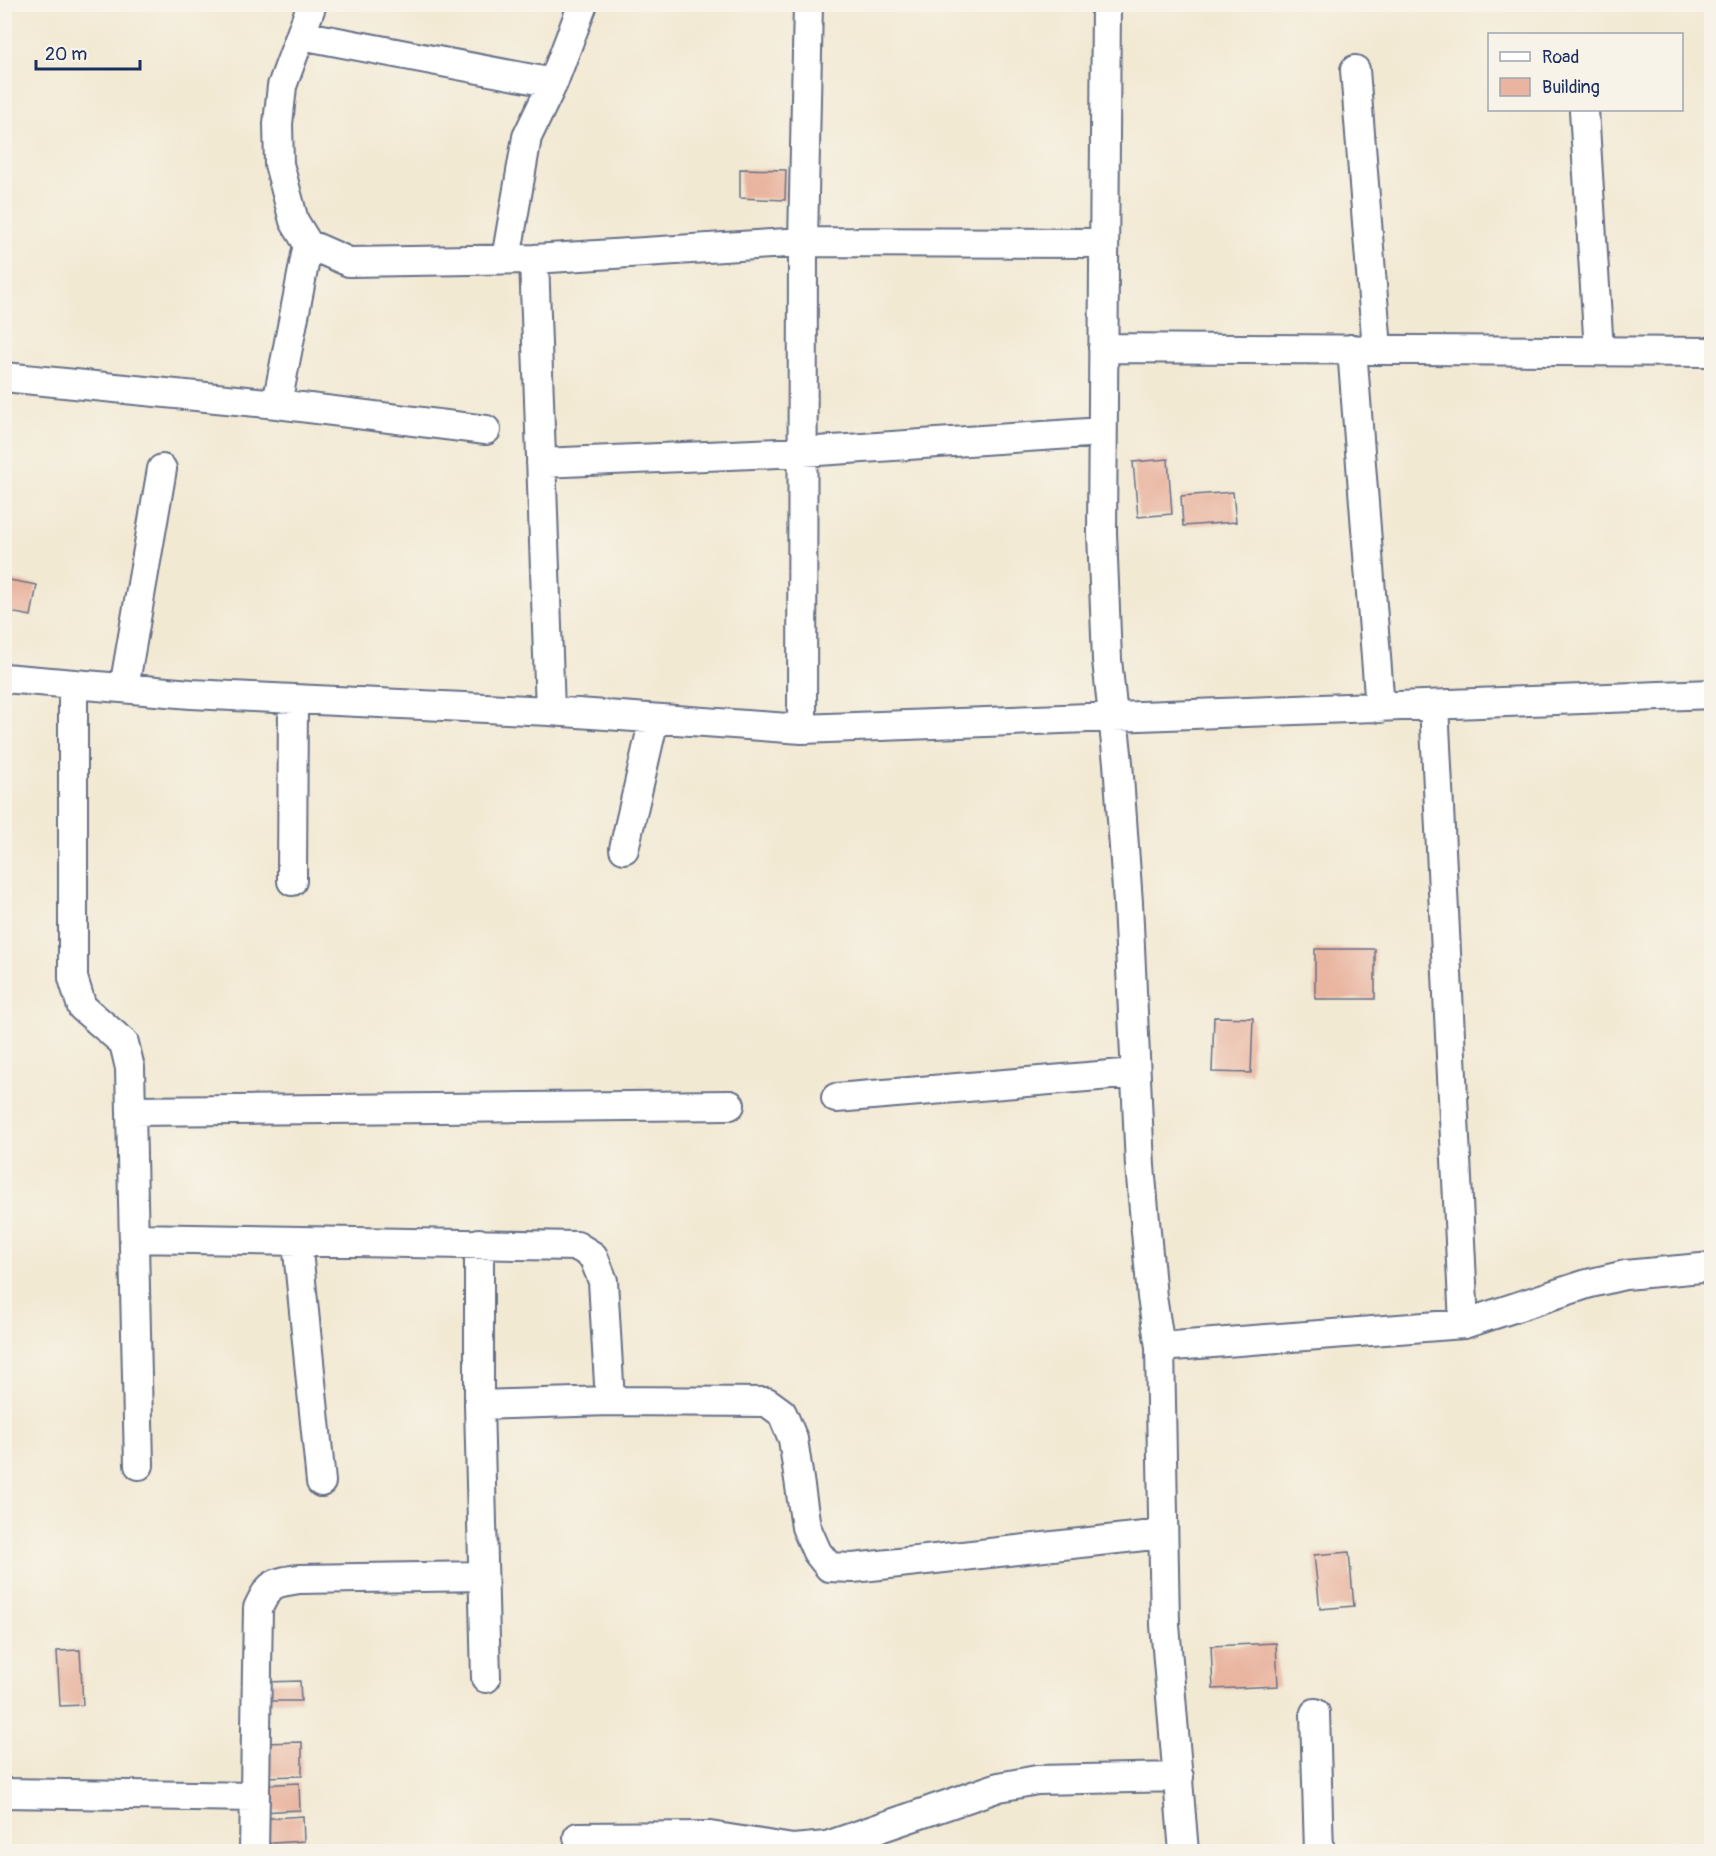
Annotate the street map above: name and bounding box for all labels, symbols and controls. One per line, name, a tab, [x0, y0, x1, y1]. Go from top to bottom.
scale bar	[36, 33, 140, 71]
legend	[1488, 33, 1683, 111]
text: 20 m	[45, 43, 87, 66]
text: Road	[1542, 46, 1579, 69]
text: Building	[1542, 76, 1600, 99]

